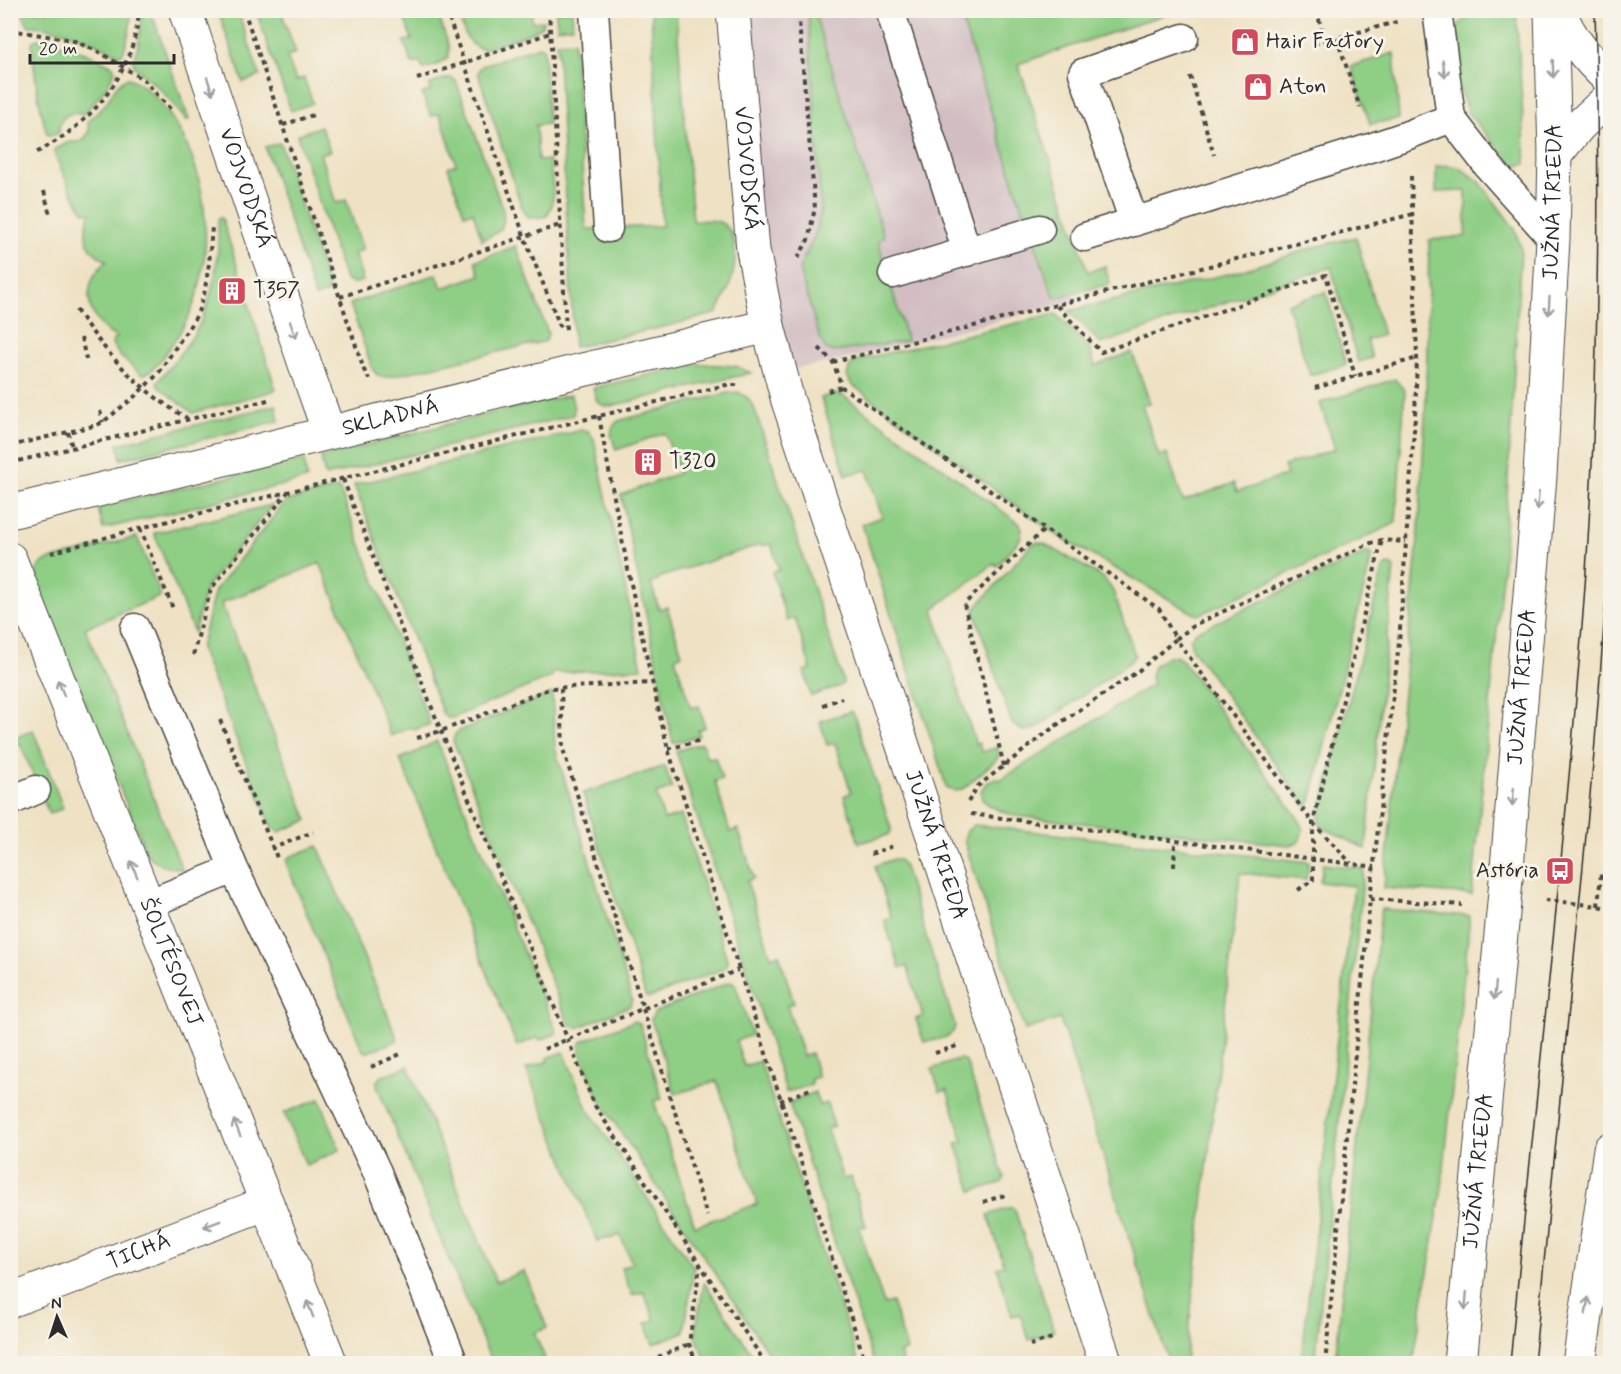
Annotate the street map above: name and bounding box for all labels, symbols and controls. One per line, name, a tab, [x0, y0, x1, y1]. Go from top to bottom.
shop icon: Hair Factory	[1229, 26, 1261, 58]
scale bar	[30, 27, 174, 65]
place label: Hair Factory	[1266, 28, 1384, 56]
text: 20 m	[39, 37, 77, 61]
one-way arrow	[1439, 58, 1450, 78]
one-way arrow	[1547, 58, 1558, 78]
shop icon: Aton	[1242, 71, 1274, 103]
place label: Aton	[1279, 73, 1327, 101]
one-way arrow	[206, 76, 217, 95]
street label: VOJVODSKÁ	[727, 105, 766, 232]
street label: JUŽNÁ TRIEDA	[1537, 123, 1569, 281]
street label: VOJVODSKÁ	[212, 124, 280, 252]
building icon: T357	[216, 275, 248, 307]
place label: T357	[253, 277, 300, 305]
one-way arrow	[1544, 295, 1555, 315]
one-way arrow	[289, 320, 300, 339]
street label: SKLADNÁ	[339, 391, 442, 443]
building icon: T320	[632, 446, 664, 478]
place label: T320	[669, 448, 717, 476]
one-way arrow	[1532, 490, 1543, 510]
street label: JUŽNÁ TRIEDA	[1502, 608, 1543, 766]
one-way arrow	[55, 679, 66, 698]
street label: JUŽNÁ TRIEDA	[898, 766, 974, 924]
one-way arrow	[1507, 787, 1518, 807]
bus stop icon: Astória	[1544, 855, 1576, 887]
place label: Astória	[1476, 857, 1539, 885]
one-way arrow	[128, 860, 139, 879]
street label: ŠOLTÉSOVEJ	[133, 894, 209, 1031]
one-way arrow	[1489, 981, 1500, 1001]
street label: JUŽNÁ TRIEDA	[1457, 1092, 1500, 1250]
one-way arrow	[231, 1119, 242, 1138]
one-way arrow	[204, 1219, 222, 1230]
street label: TICHÁ	[103, 1226, 175, 1277]
north arrow	[27, 1287, 87, 1347]
one-way arrow	[1460, 1291, 1471, 1311]
text: N	[50, 1293, 62, 1314]
one-way arrow	[1581, 1296, 1592, 1316]
one-way arrow	[304, 1300, 315, 1319]

